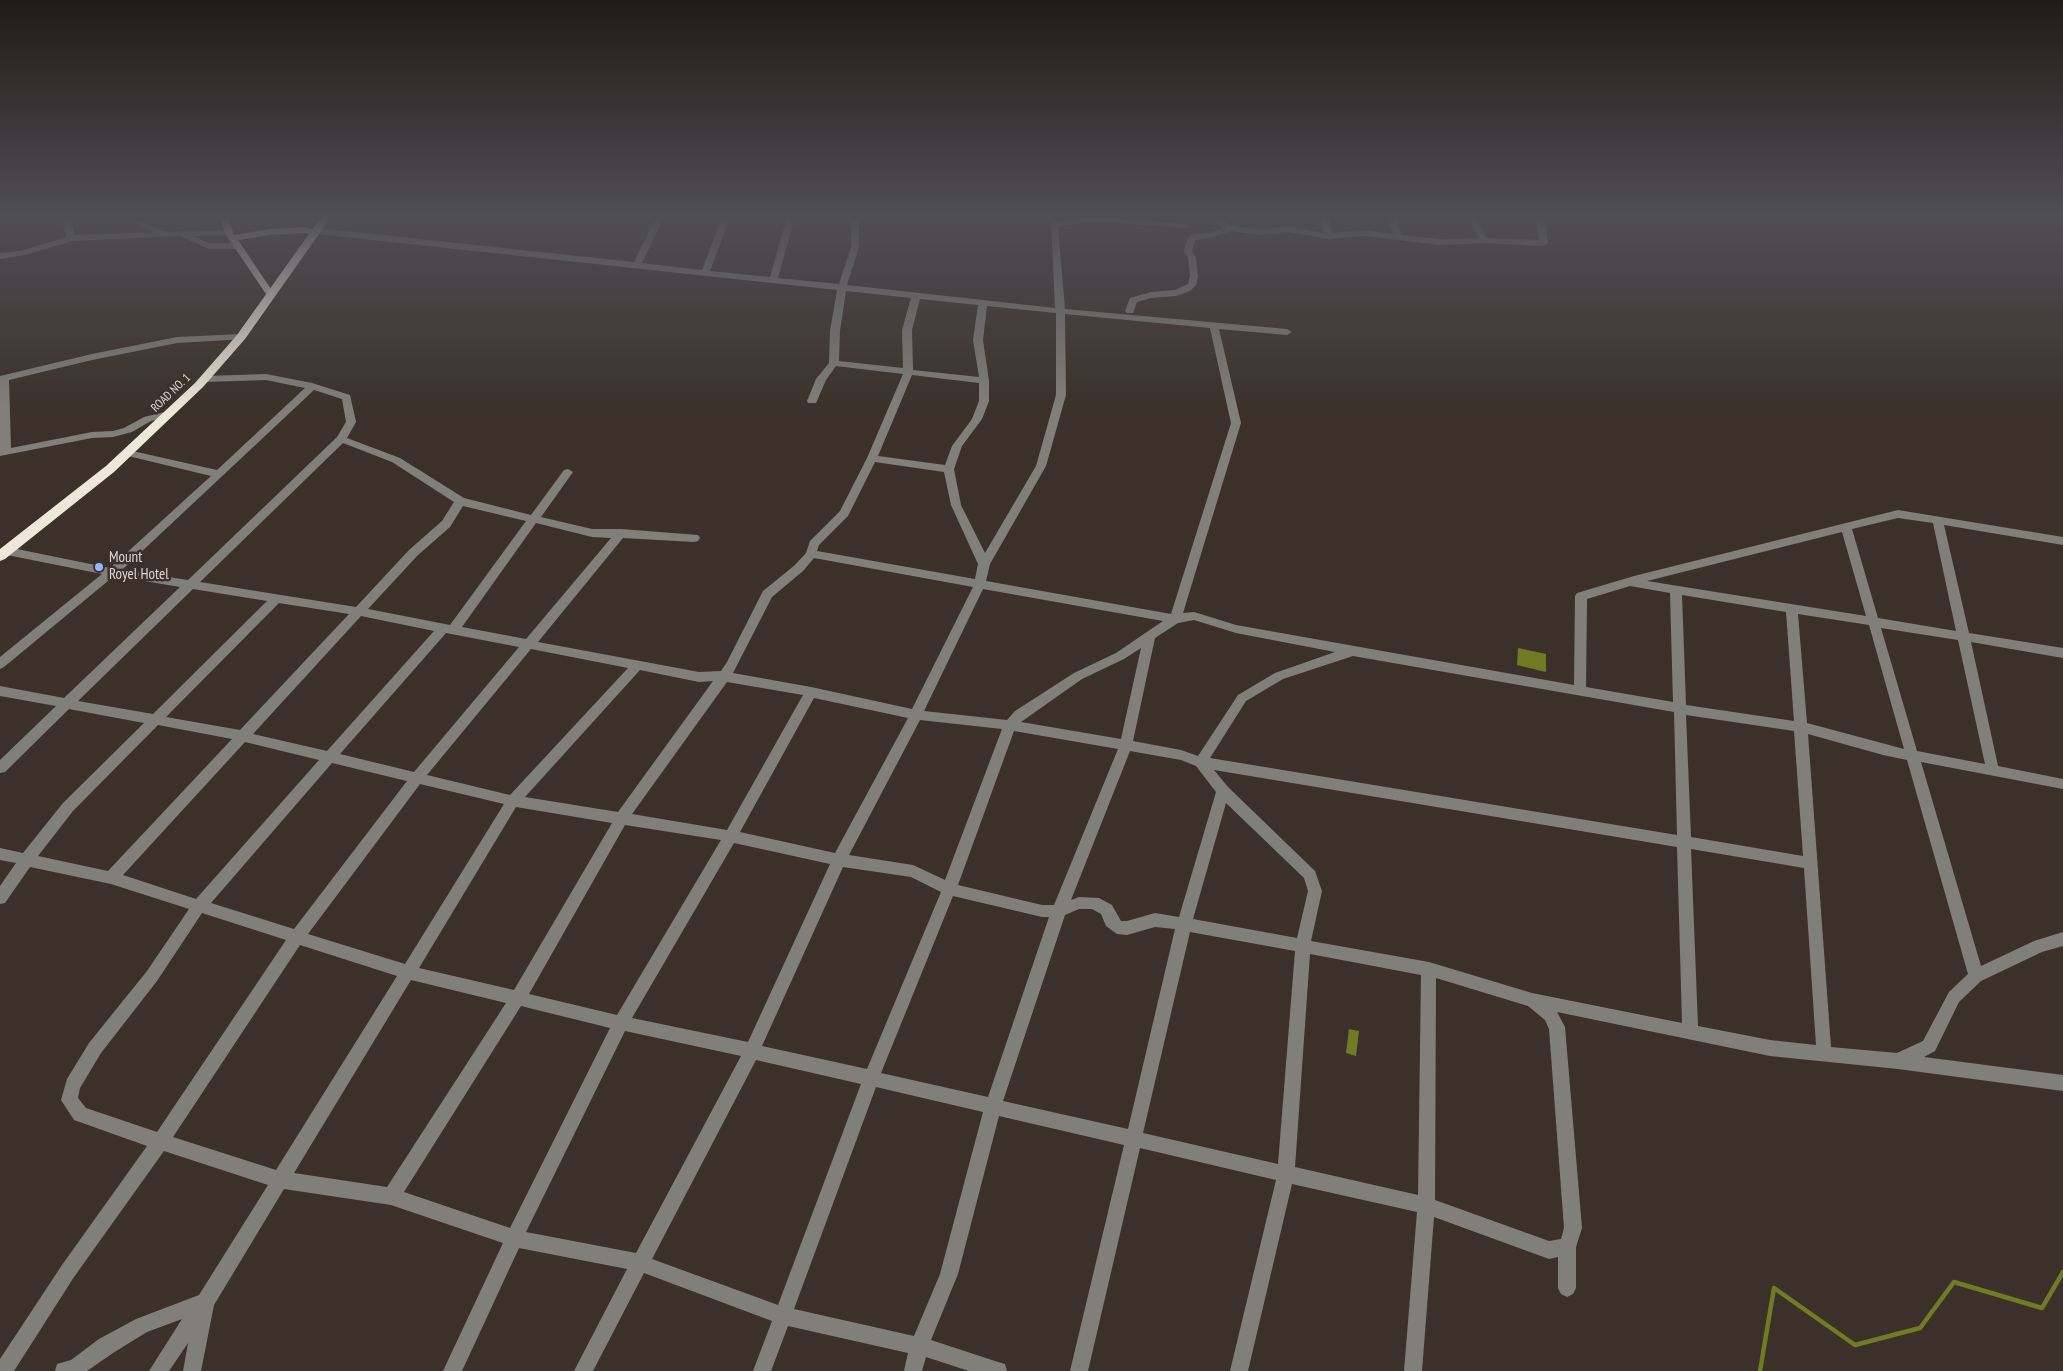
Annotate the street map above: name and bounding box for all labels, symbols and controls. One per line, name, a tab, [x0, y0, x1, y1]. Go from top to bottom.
street label: ROAD NO. 1	[148, 371, 194, 415]
place label: Mount Royel Hotel	[109, 549, 169, 584]
marker: Mount Royel Hotel	[93, 561, 105, 573]

